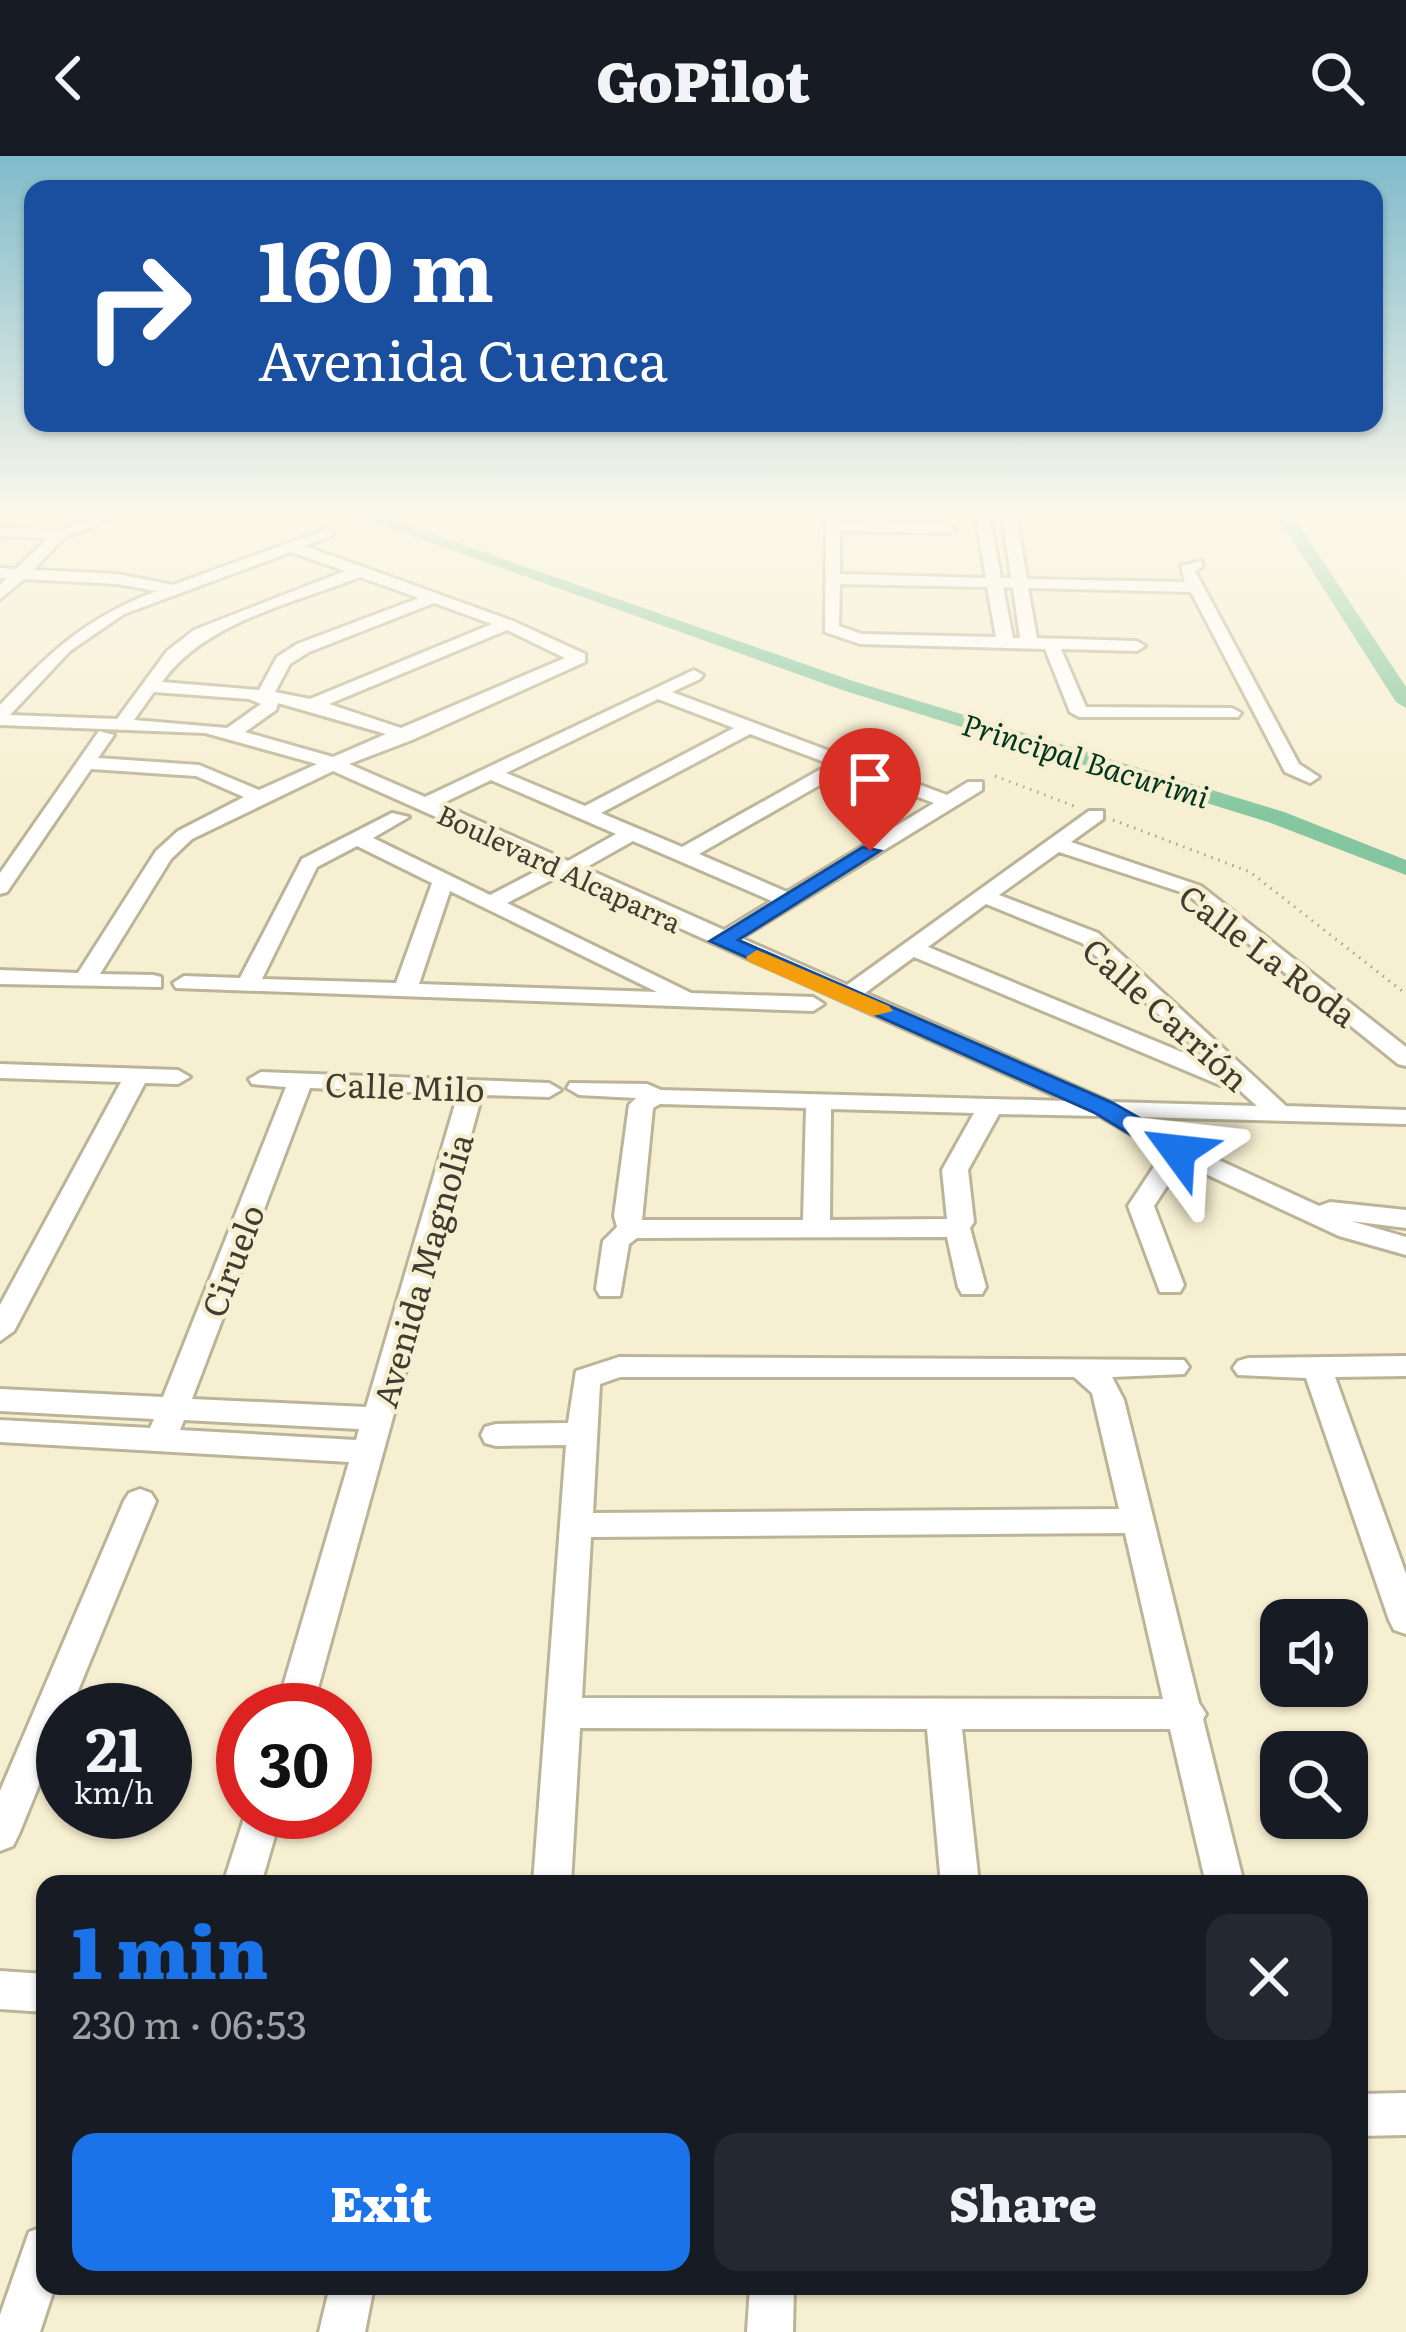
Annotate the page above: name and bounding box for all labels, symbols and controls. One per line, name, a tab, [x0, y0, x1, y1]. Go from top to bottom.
text: GoPilot	[596, 38, 810, 119]
icon: back	[36, 45, 102, 111]
icon: search	[1304, 45, 1370, 111]
text: 160 m	[258, 203, 494, 328]
icon: right	[60, 228, 216, 384]
text: Avenida Cuenca	[258, 317, 668, 398]
water label: Principal Bacurimi	[957, 701, 1215, 817]
pin	[819, 728, 921, 851]
icon: arrive	[837, 746, 903, 812]
street label: Boulevard Alcaparra	[432, 793, 689, 941]
street label: Calle La Roda	[1170, 871, 1368, 1037]
street label: Calle Carrión	[1073, 925, 1261, 1101]
street label: Calle Milo	[324, 1058, 486, 1112]
position arrow	[1115, 1088, 1241, 1214]
street label: Avenida Magnolia	[358, 1127, 484, 1413]
street label: Ciruelo	[187, 1196, 275, 1324]
map controls	[1260, 1599, 1368, 1839]
button: sound	[1260, 1599, 1368, 1707]
speed limit sign: 30	[216, 1683, 372, 1839]
text: 21	[85, 1701, 143, 1790]
button: search	[1260, 1731, 1368, 1839]
text: km/h	[74, 1769, 154, 1813]
text: 1 min	[72, 1894, 268, 2001]
button: close	[1206, 1914, 1332, 2040]
text: 230 m · 06:53	[72, 1993, 307, 2051]
button: Exit	[72, 2133, 690, 2271]
button: Share	[714, 2133, 1332, 2271]

